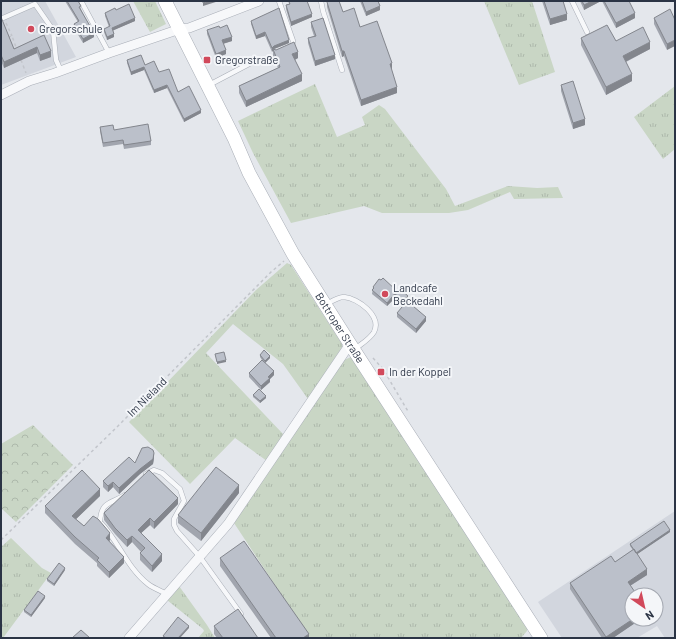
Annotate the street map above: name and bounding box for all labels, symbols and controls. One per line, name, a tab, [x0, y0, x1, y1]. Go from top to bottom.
place label: Gregorschule	[39, 22, 103, 35]
marker: Gregorschule	[26, 24, 36, 34]
place label: Gregorstraße	[215, 53, 278, 66]
marker: Gregorstraße	[202, 55, 212, 65]
place label: Landcafe Beckedahl	[393, 281, 443, 307]
marker: Landcafe Beckedahl	[380, 289, 390, 299]
street label: Bottroper Straße	[313, 290, 368, 365]
place label: In der Koppel	[389, 365, 451, 378]
marker: In der Koppel	[376, 367, 386, 377]
street label: Im Nieland	[124, 374, 169, 419]
north arrow	[624, 587, 664, 627]
text: N	[643, 608, 657, 623]

